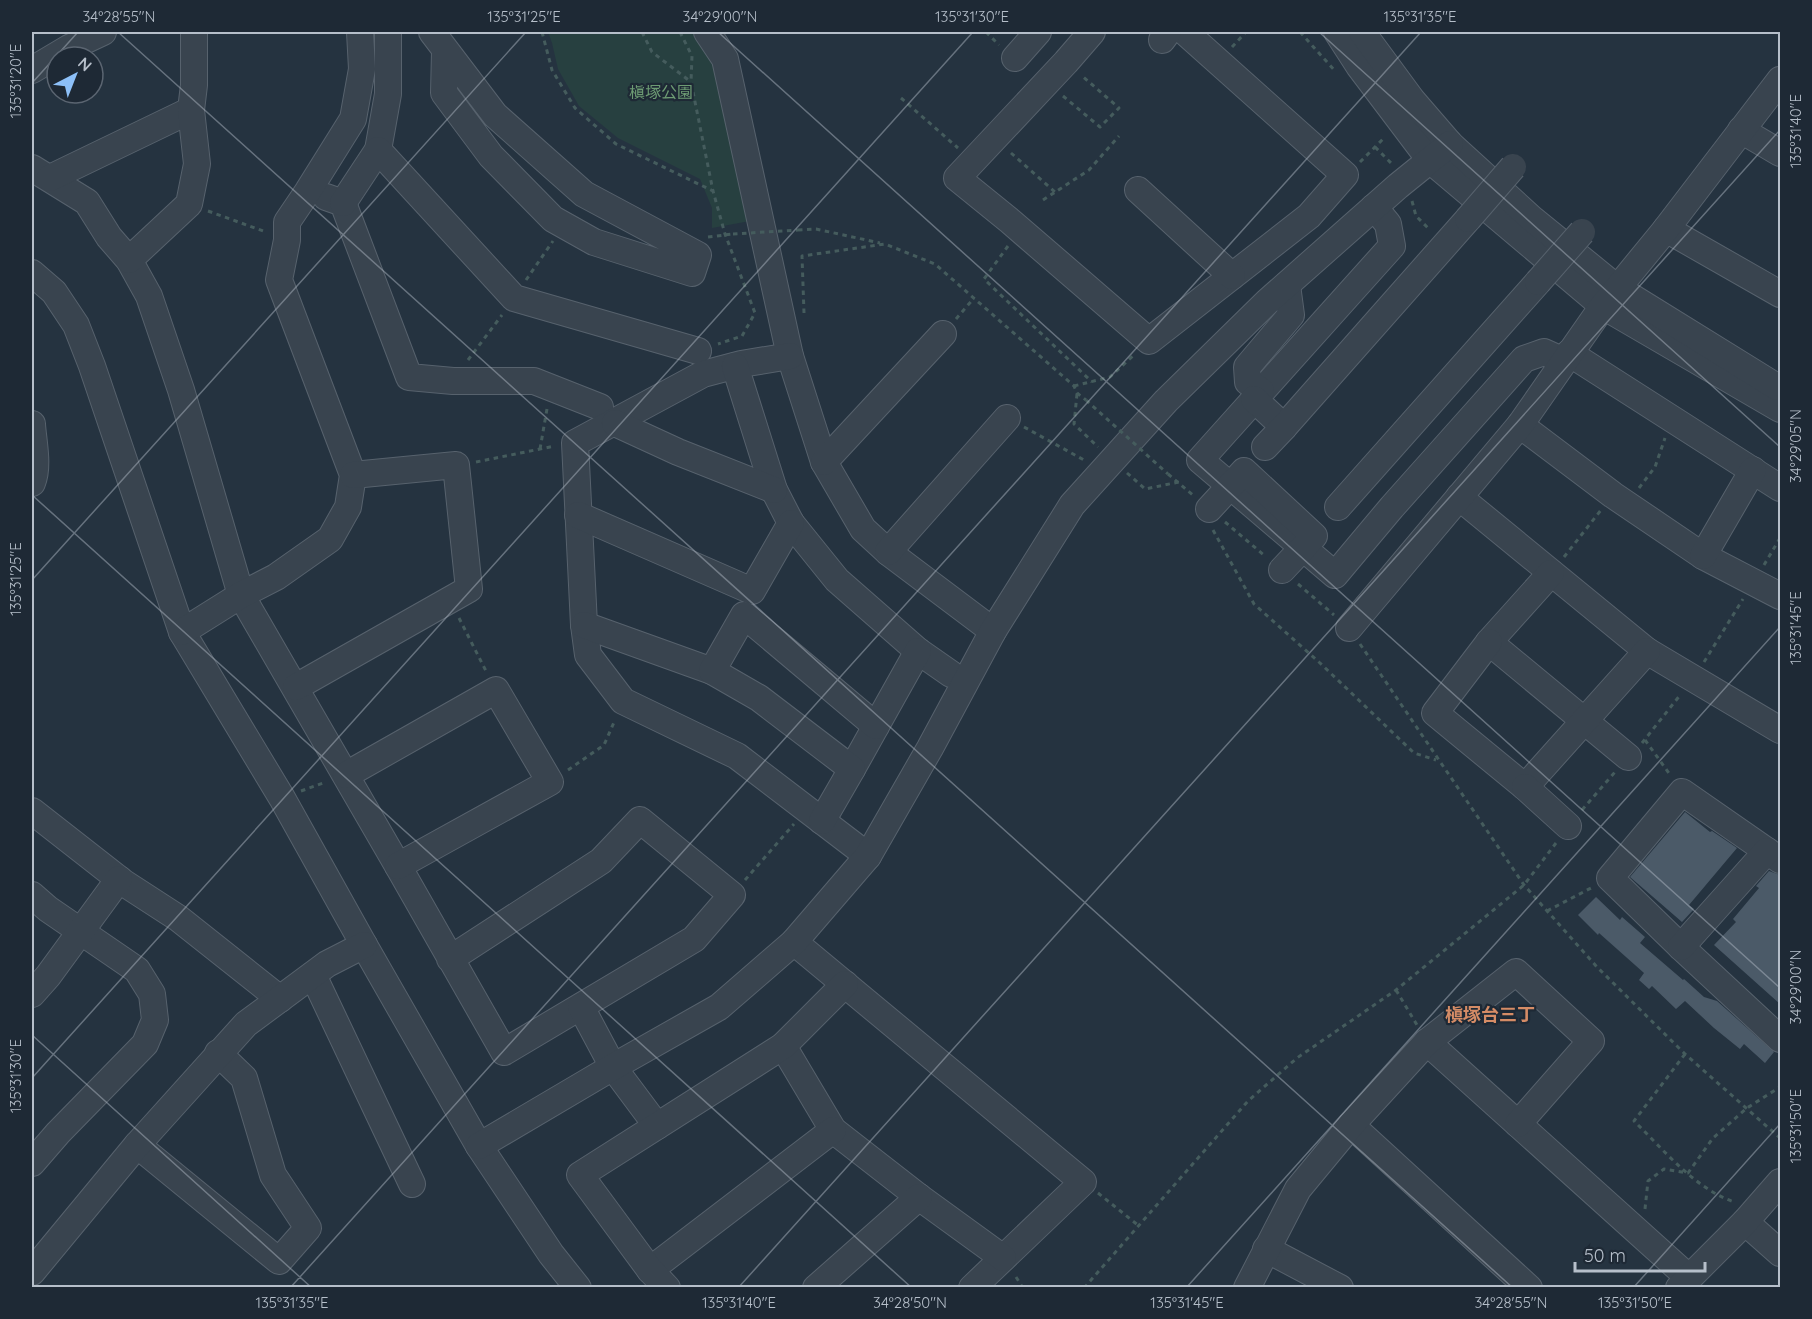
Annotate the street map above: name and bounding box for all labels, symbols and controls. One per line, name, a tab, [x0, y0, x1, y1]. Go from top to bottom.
text: 34°28'55"N	[82, 7, 156, 26]
text: 135°31'25"E	[487, 7, 561, 26]
text: 34°29'00"N	[683, 7, 757, 26]
text: 135°31'30"E	[935, 7, 1009, 26]
text: 135°31'35"E	[1383, 7, 1457, 26]
text: 135°31'20"E	[6, 44, 25, 118]
north arrow	[45, 45, 105, 105]
text: N	[74, 52, 96, 75]
park label: 槇塚公園	[629, 82, 693, 102]
text: 135°31'40"E	[1786, 94, 1805, 168]
text: 34°29'05"N	[1786, 409, 1805, 483]
text: 135°31'25"E	[6, 542, 25, 616]
text: 135°31'45"E	[1786, 591, 1805, 665]
text: 34°29'00"N	[1786, 950, 1805, 1024]
district label: 槇塚台三丁	[1445, 1003, 1535, 1026]
text: 135°31'30"E	[6, 1039, 25, 1113]
text: 135°31'50"E	[1786, 1089, 1805, 1163]
scale bar	[1575, 1235, 1706, 1273]
text: 50 m	[1584, 1244, 1626, 1267]
text: 135°31'35"E	[255, 1293, 329, 1312]
text: 135°31'40"E	[702, 1293, 776, 1312]
text: 34°28'50"N	[873, 1293, 947, 1312]
text: 135°31'45"E	[1150, 1293, 1224, 1312]
text: 34°28'55"N	[1474, 1293, 1548, 1312]
text: 135°31'50"E	[1598, 1293, 1672, 1312]

